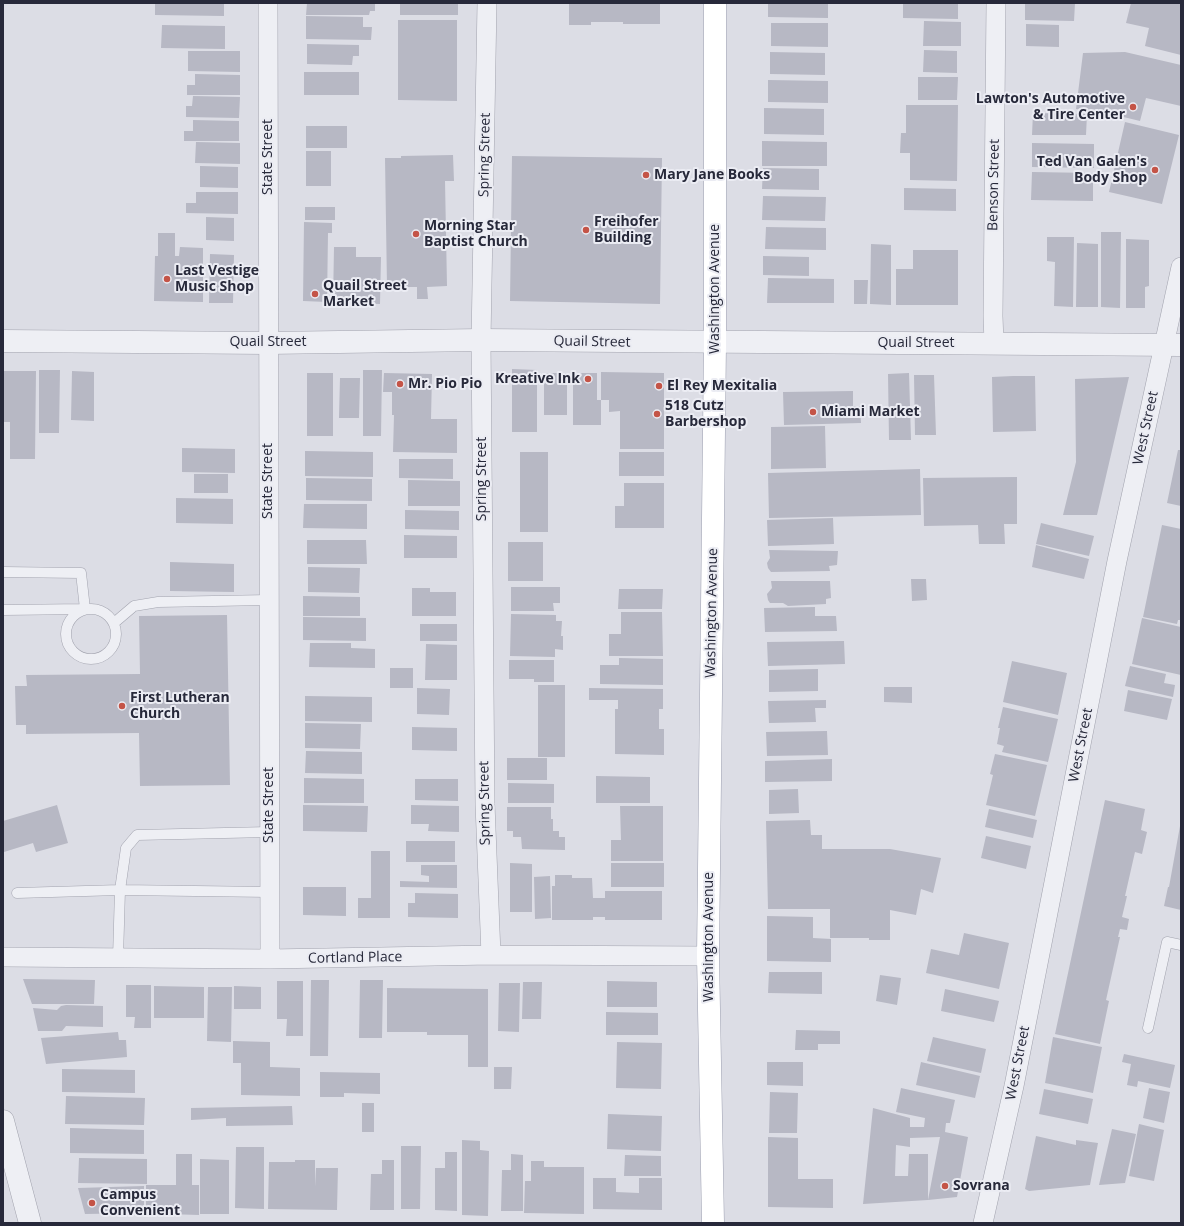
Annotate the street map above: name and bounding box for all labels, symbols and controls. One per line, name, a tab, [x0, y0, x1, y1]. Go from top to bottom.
place label: Lawton's Automotive & Tire Center	[976, 91, 1125, 124]
marker: Lawton's Automotive & Tire Center	[1128, 102, 1138, 112]
street label: Spring Street	[476, 113, 494, 197]
street label: State Street	[260, 119, 276, 195]
street label: Benson Street	[985, 139, 1003, 231]
place label: Ted Van Galen's Body Shop	[1037, 154, 1147, 186]
marker: Ted Van Galen's Body Shop	[1150, 165, 1160, 175]
place label: Mary Jane Books	[654, 167, 770, 183]
marker: Mary Jane Books	[641, 170, 651, 180]
place label: Freihofer Building	[594, 214, 659, 246]
place label: Morning Star Baptist Church	[424, 218, 528, 250]
street label: Washington Avenue	[707, 224, 723, 354]
marker: Freihofer Building	[581, 225, 591, 235]
marker: Morning Star Baptist Church	[411, 229, 421, 239]
place label: Last Vestige Music Shop	[175, 263, 259, 296]
marker: Last Vestige Music Shop	[162, 274, 172, 284]
place label: Quail Street Market	[323, 278, 407, 310]
marker: Quail Street Market	[310, 289, 320, 299]
street label: Quail Street	[553, 333, 631, 351]
street label: Quail Street	[229, 334, 307, 350]
street label: Quail Street	[877, 335, 955, 351]
place label: Kreative Ink	[495, 371, 580, 387]
marker: Kreative Ink	[583, 374, 593, 384]
place label: Mr. Pio Pio	[408, 376, 482, 392]
place label: El Rey Mexitalia	[667, 378, 777, 394]
marker: Mr. Pio Pio	[395, 379, 405, 389]
marker: El Rey Mexitalia	[654, 381, 664, 391]
street label: West Street	[1130, 389, 1162, 467]
place label: 518 Cutz Barbershop	[665, 398, 746, 430]
place label: Miami Market	[821, 404, 920, 420]
marker: Miami Market	[808, 407, 818, 417]
marker: 518 Cutz Barbershop	[652, 409, 662, 419]
street label: Spring Street	[474, 437, 490, 521]
street label: State Street	[260, 443, 276, 519]
street label: Washington Avenue	[702, 548, 722, 678]
place label: First Lutheran Church	[130, 690, 230, 722]
marker: First Lutheran Church	[117, 701, 127, 711]
street label: West Street	[1066, 706, 1096, 784]
street label: Spring Street	[476, 761, 494, 845]
street label: State Street	[261, 767, 277, 843]
street label: Washington Avenue	[701, 872, 717, 1002]
street label: Cortland Place	[308, 949, 402, 967]
street label: West Street	[1003, 1024, 1033, 1102]
place label: Sovrana	[953, 1178, 1010, 1194]
marker: Sovrana	[940, 1181, 950, 1191]
place label: Campus Convenient	[100, 1187, 180, 1220]
marker: Campus Convenient	[87, 1198, 97, 1208]

